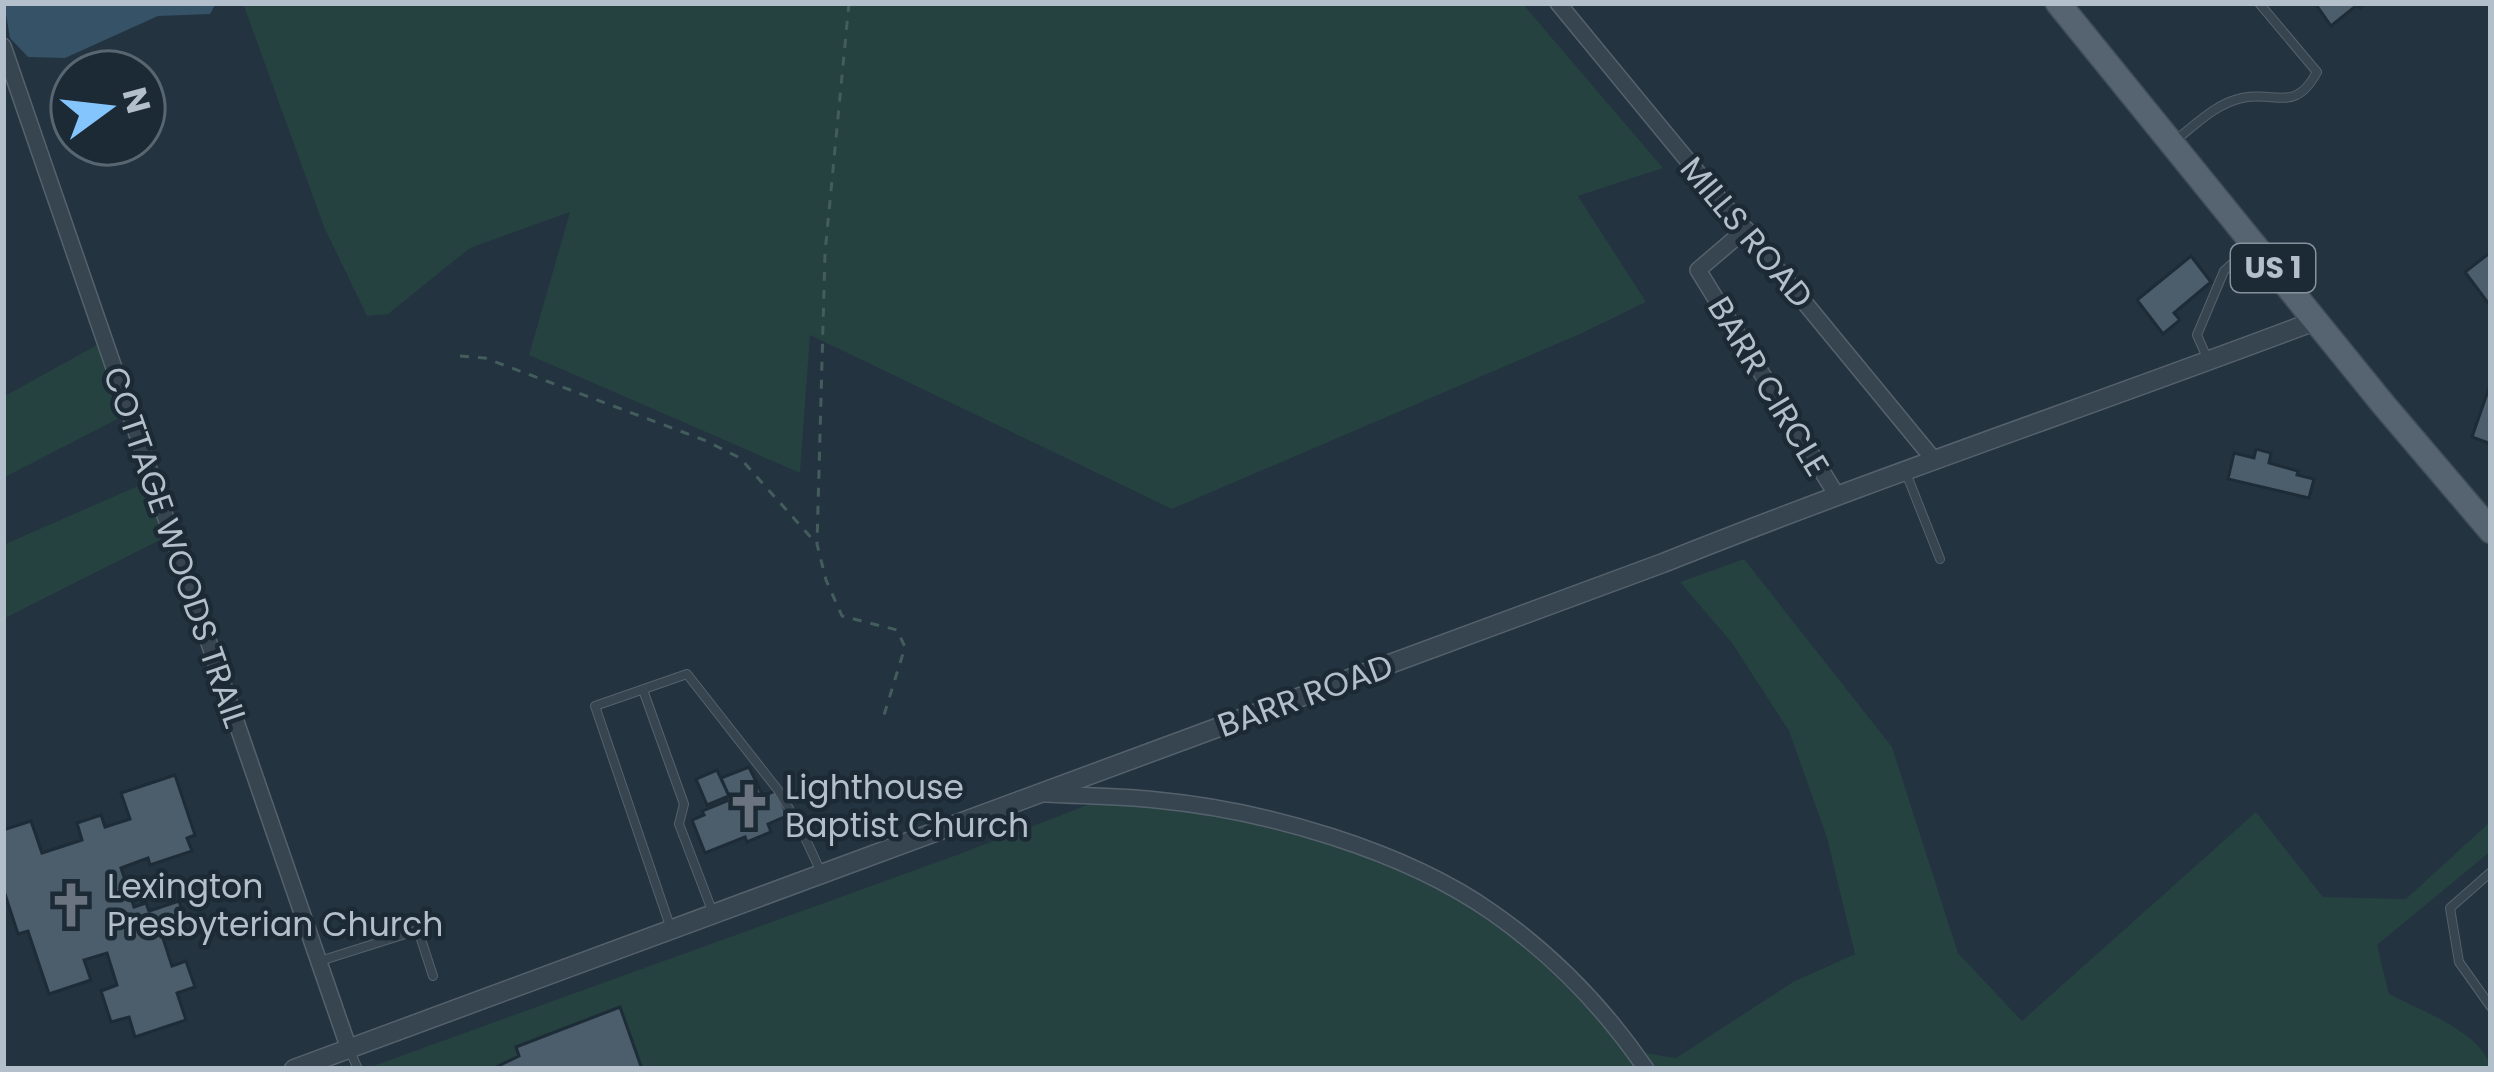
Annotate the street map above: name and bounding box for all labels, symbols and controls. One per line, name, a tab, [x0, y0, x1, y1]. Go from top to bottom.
north arrow	[48, 48, 168, 168]
text: N	[111, 82, 162, 118]
street label: MILLS ROAD	[1669, 146, 1824, 318]
road number: US 1	[2231, 244, 2315, 292]
street label: BARR CIRCLE	[1696, 288, 1841, 485]
street label: COTTAGE WOODS TRAIL	[92, 360, 259, 734]
street label: BARR ROAD	[1211, 642, 1399, 749]
place label: Lighthouse Baptist Church	[785, 764, 1029, 849]
church icon: Lighthouse Baptist Church	[724, 781, 774, 831]
place label: Lexington Presbyterian Church	[107, 863, 443, 948]
church icon: Lexington Presbyterian Church	[46, 880, 96, 930]

